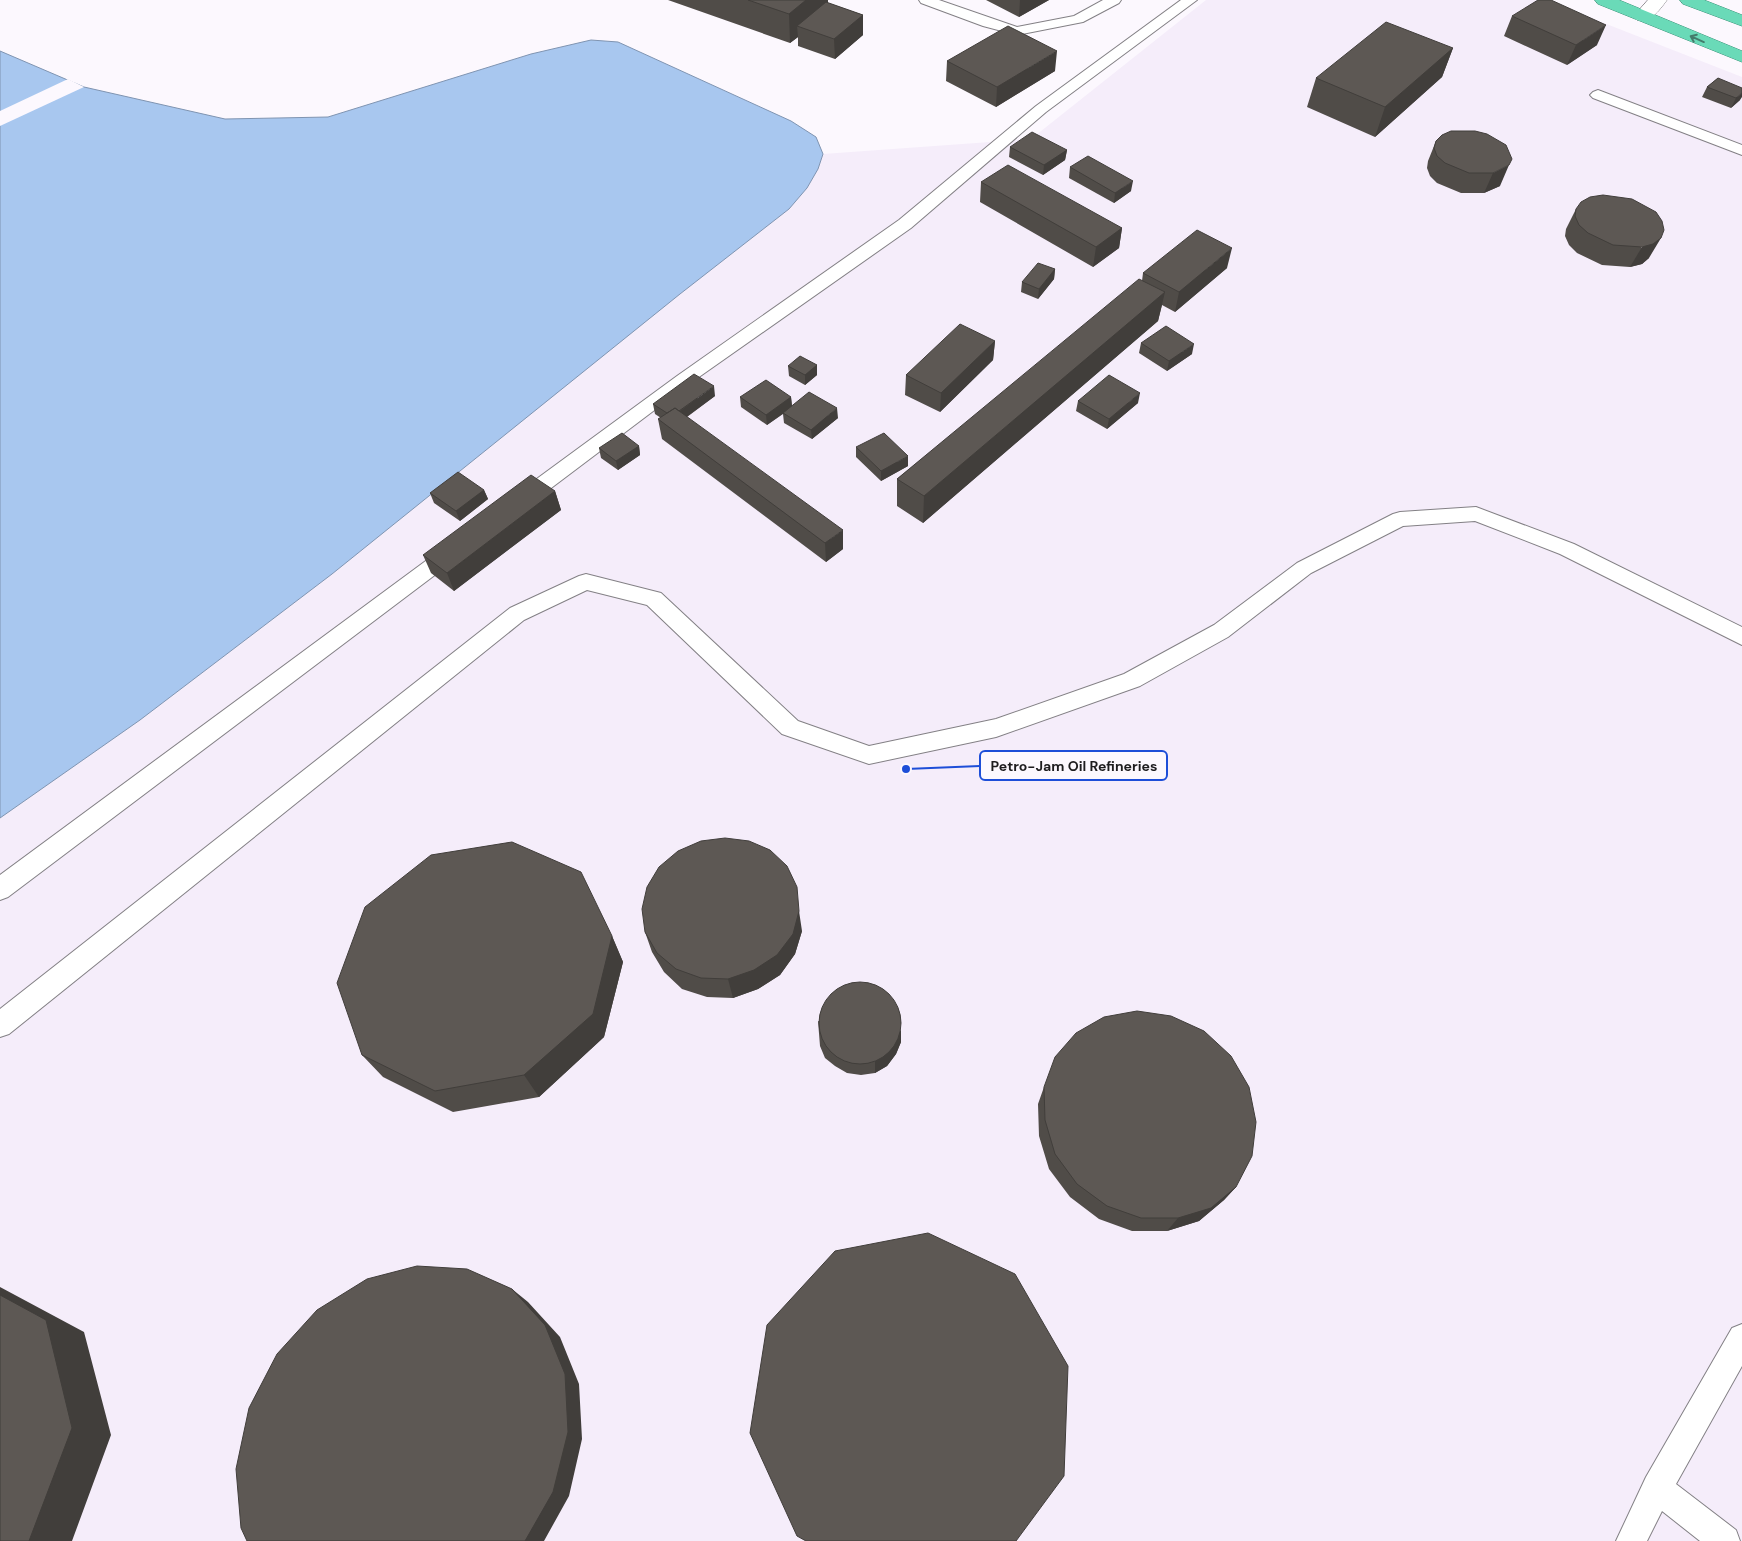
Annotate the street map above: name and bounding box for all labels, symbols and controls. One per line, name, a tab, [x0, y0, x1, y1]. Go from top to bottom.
one-way arrow	[1690, 34, 1705, 44]
callout: Petro-Jam Oil Refineries	[980, 751, 1167, 780]
text: Petro-Jam Oil Refineries	[991, 757, 1157, 775]

